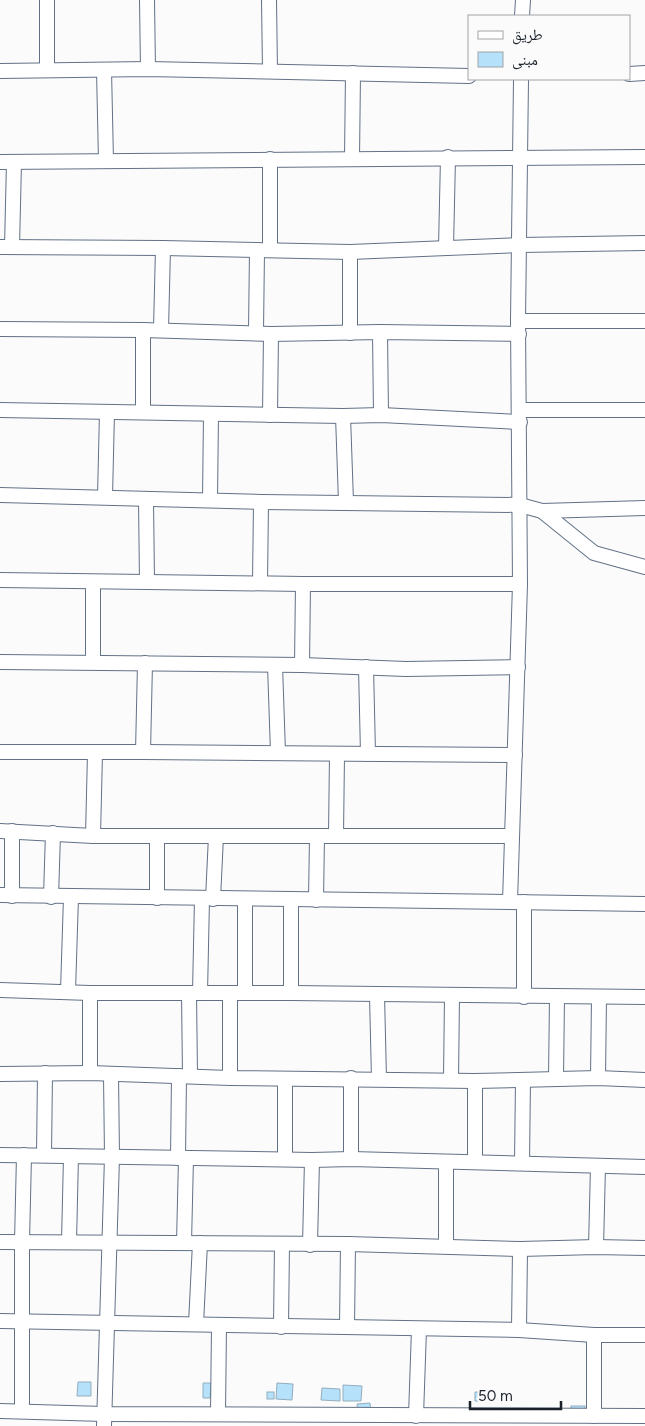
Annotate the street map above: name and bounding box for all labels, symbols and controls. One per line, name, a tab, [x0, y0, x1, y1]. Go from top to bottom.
legend	[468, 15, 630, 80]
text: طريق	[512, 26, 543, 45]
text: مبنى	[512, 51, 538, 70]
scale bar	[470, 1378, 561, 1410]
text: 50 m	[478, 1387, 513, 1405]

